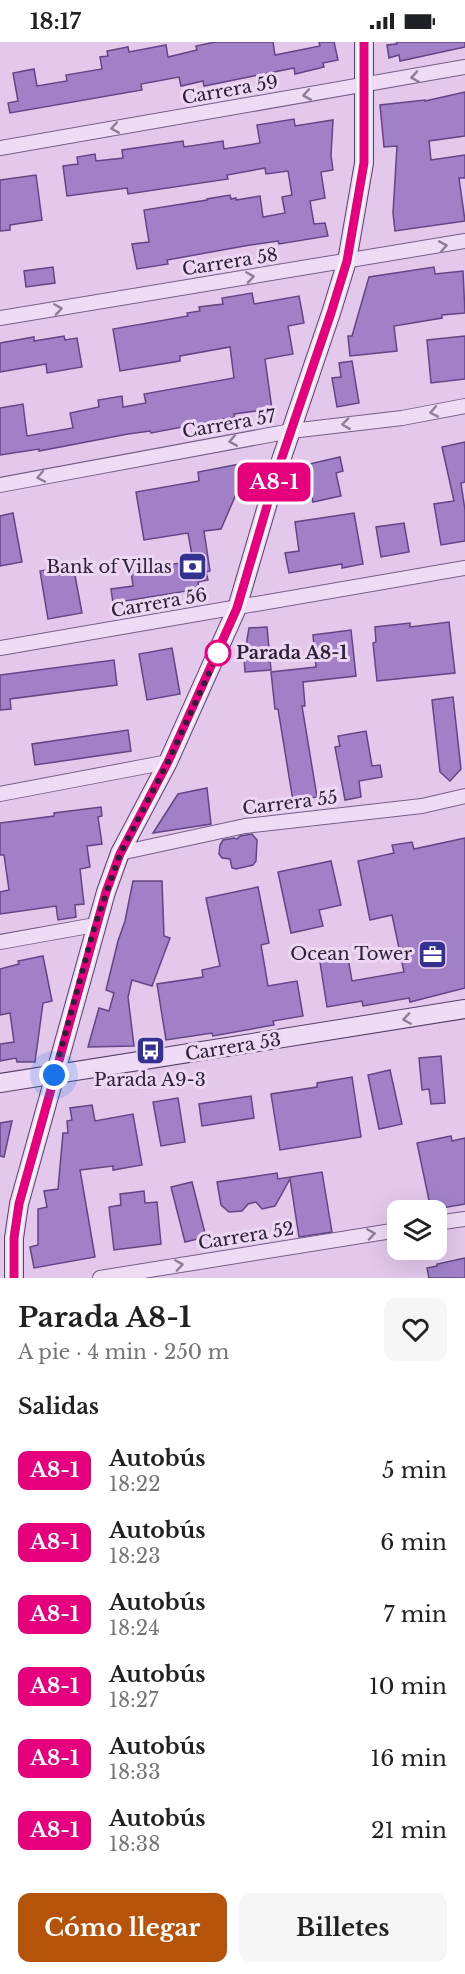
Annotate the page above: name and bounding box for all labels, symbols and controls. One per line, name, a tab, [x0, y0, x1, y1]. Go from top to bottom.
text: 18:17	[30, 8, 81, 35]
one-way arrow	[411, 70, 421, 83]
street label: Carrera 59	[180, 71, 280, 109]
one-way arrow	[303, 89, 312, 101]
one-way arrow	[111, 122, 120, 134]
one-way arrow	[438, 240, 447, 252]
street label: Carrera 58	[181, 244, 279, 280]
one-way arrow	[245, 271, 255, 284]
one-way arrow	[52, 303, 62, 316]
street label: Carrera 57	[181, 405, 278, 443]
one-way arrow	[429, 405, 439, 418]
one-way arrow	[342, 418, 351, 430]
one-way arrow	[228, 435, 238, 447]
line badge: A8-1	[232, 462, 316, 502]
text: A8-1	[249, 469, 299, 495]
one-way arrow	[37, 470, 47, 483]
bank icon: Bank of Villas	[177, 551, 209, 583]
place label: Bank of Villas	[46, 556, 172, 578]
street label: Carrera 56	[109, 584, 209, 622]
marker: Parada A8-1	[205, 640, 231, 666]
place label: Parada A8-1	[236, 642, 347, 664]
street label: Carrera 55	[241, 786, 339, 820]
office icon: Ocean Tower	[417, 938, 449, 970]
place label: Ocean Tower	[290, 943, 412, 965]
one-way arrow	[403, 1012, 413, 1025]
street label: Carrera 53	[184, 1029, 282, 1065]
bus stop icon: Parada A9-3	[134, 1035, 166, 1067]
your location	[39, 1060, 69, 1090]
place label: Parada A9-3	[94, 1069, 206, 1091]
map controls	[387, 1200, 447, 1260]
button: layers	[387, 1200, 447, 1260]
street label: Carrera 52	[197, 1218, 295, 1254]
one-way arrow	[366, 1228, 376, 1241]
one-way arrow	[173, 1259, 183, 1272]
button: heart	[384, 1298, 447, 1361]
text: Parada A8-1	[18, 1300, 191, 1335]
text: A pie · 4 min · 250 m	[18, 1340, 229, 1364]
text: Salidas	[18, 1393, 99, 1420]
text: Autobús	[109, 1445, 206, 1472]
text: A8-1	[30, 1457, 79, 1483]
text: 5 min	[382, 1457, 447, 1484]
text: 18:22	[109, 1472, 160, 1496]
text: Autobús	[109, 1517, 206, 1544]
text: A8-1	[30, 1529, 79, 1555]
text: 6 min	[380, 1529, 447, 1556]
text: 18:23	[109, 1544, 160, 1568]
text: Autobús	[109, 1589, 206, 1616]
text: A8-1	[30, 1601, 79, 1627]
text: 7 min	[383, 1601, 447, 1628]
text: 18:24	[109, 1616, 160, 1640]
text: Autobús	[109, 1661, 206, 1688]
text: A8-1	[30, 1673, 79, 1699]
text: 10 min	[369, 1673, 447, 1700]
text: 18:27	[109, 1688, 158, 1712]
text: Autobús	[109, 1733, 206, 1760]
text: A8-1	[30, 1745, 79, 1771]
text: 16 min	[370, 1745, 447, 1772]
text: 18:33	[109, 1760, 160, 1784]
text: Autobús	[109, 1805, 206, 1832]
text: A8-1	[30, 1817, 79, 1843]
text: 21 min	[371, 1817, 447, 1844]
text: 18:38	[109, 1832, 160, 1856]
button: Cómo llegar	[18, 1893, 227, 1962]
button: Billetes	[239, 1893, 447, 1962]

